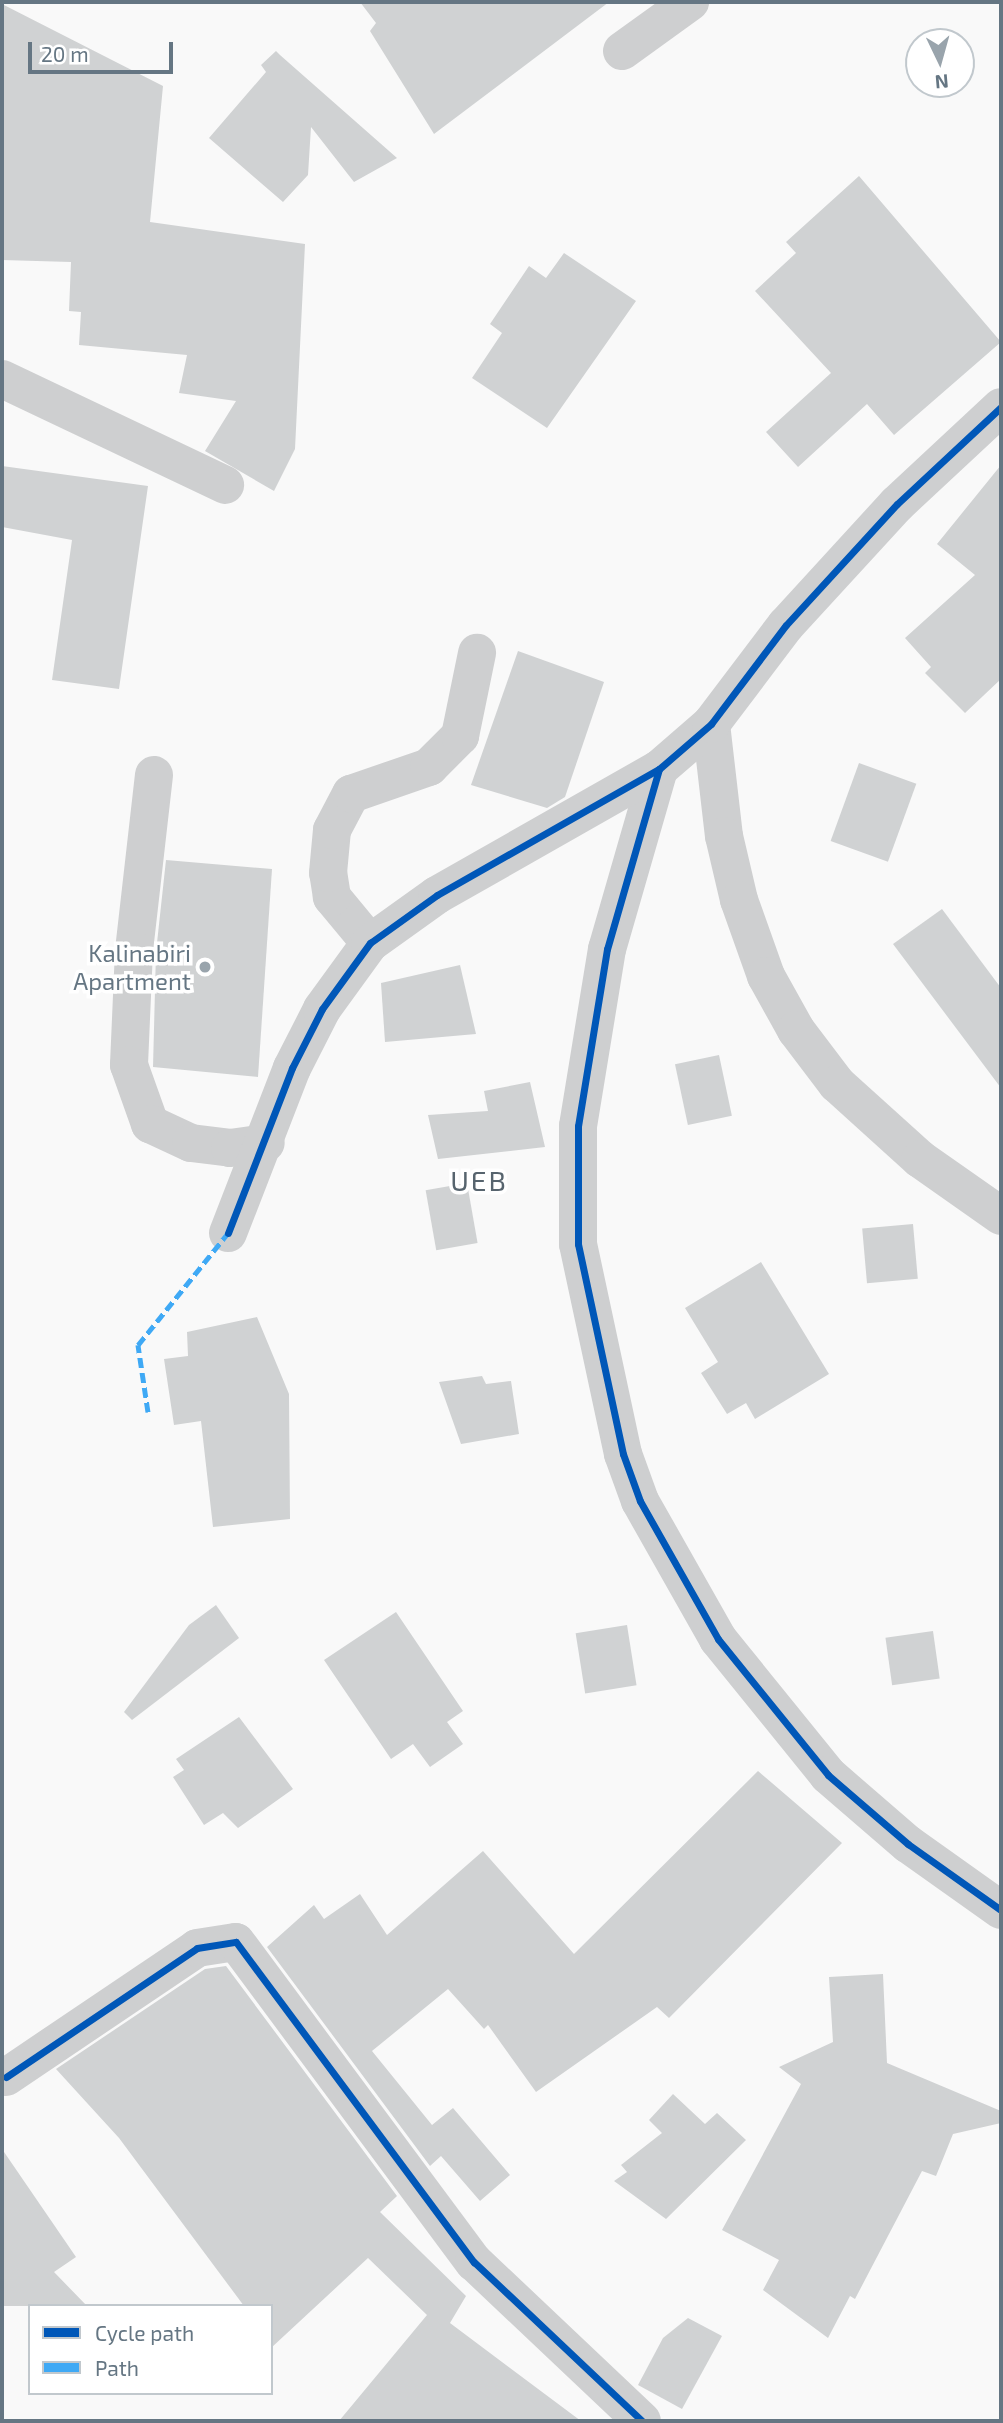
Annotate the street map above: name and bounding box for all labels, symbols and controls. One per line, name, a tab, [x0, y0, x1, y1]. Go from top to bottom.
scale bar	[32, 28, 177, 72]
north arrow	[905, 28, 975, 98]
text: 20 m	[41, 41, 89, 66]
text: N	[934, 70, 950, 94]
place label: Kalinabiri Apartment	[73, 939, 191, 995]
marker: Kalinabiri Apartment	[197, 959, 213, 975]
district label: UEB	[451, 1163, 507, 1197]
legend	[28, 2304, 273, 2395]
text: Cycle path	[95, 2320, 194, 2345]
text: Path	[95, 2355, 139, 2380]

